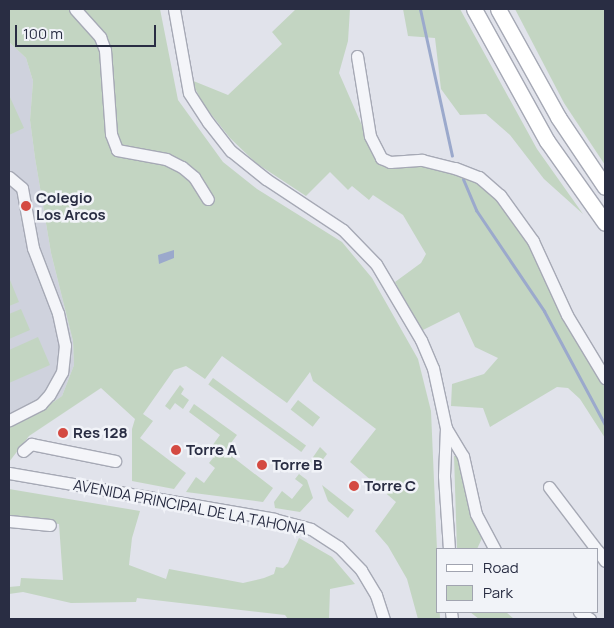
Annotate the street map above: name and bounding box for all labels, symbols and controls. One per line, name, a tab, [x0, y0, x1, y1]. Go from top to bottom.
scale bar	[18, 15, 159, 47]
text: 100 m	[23, 23, 63, 44]
place label: Colegio Los Arcos	[36, 188, 106, 223]
marker: Colegio Los Arcos	[20, 200, 32, 212]
place label: Res 128	[73, 424, 128, 442]
marker: Res 128	[57, 427, 69, 439]
place label: Torre A	[186, 441, 237, 459]
marker: Torre A	[170, 444, 182, 456]
place label: Torre B	[272, 456, 322, 474]
marker: Torre B	[256, 459, 268, 471]
street label: AVENIDA PRINCIPAL DE LA TAHONA	[72, 475, 308, 539]
place label: Torre C	[364, 477, 416, 495]
marker: Torre C	[348, 480, 360, 492]
legend	[436, 548, 599, 613]
text: Road	[483, 557, 519, 578]
text: Park	[483, 582, 513, 603]

